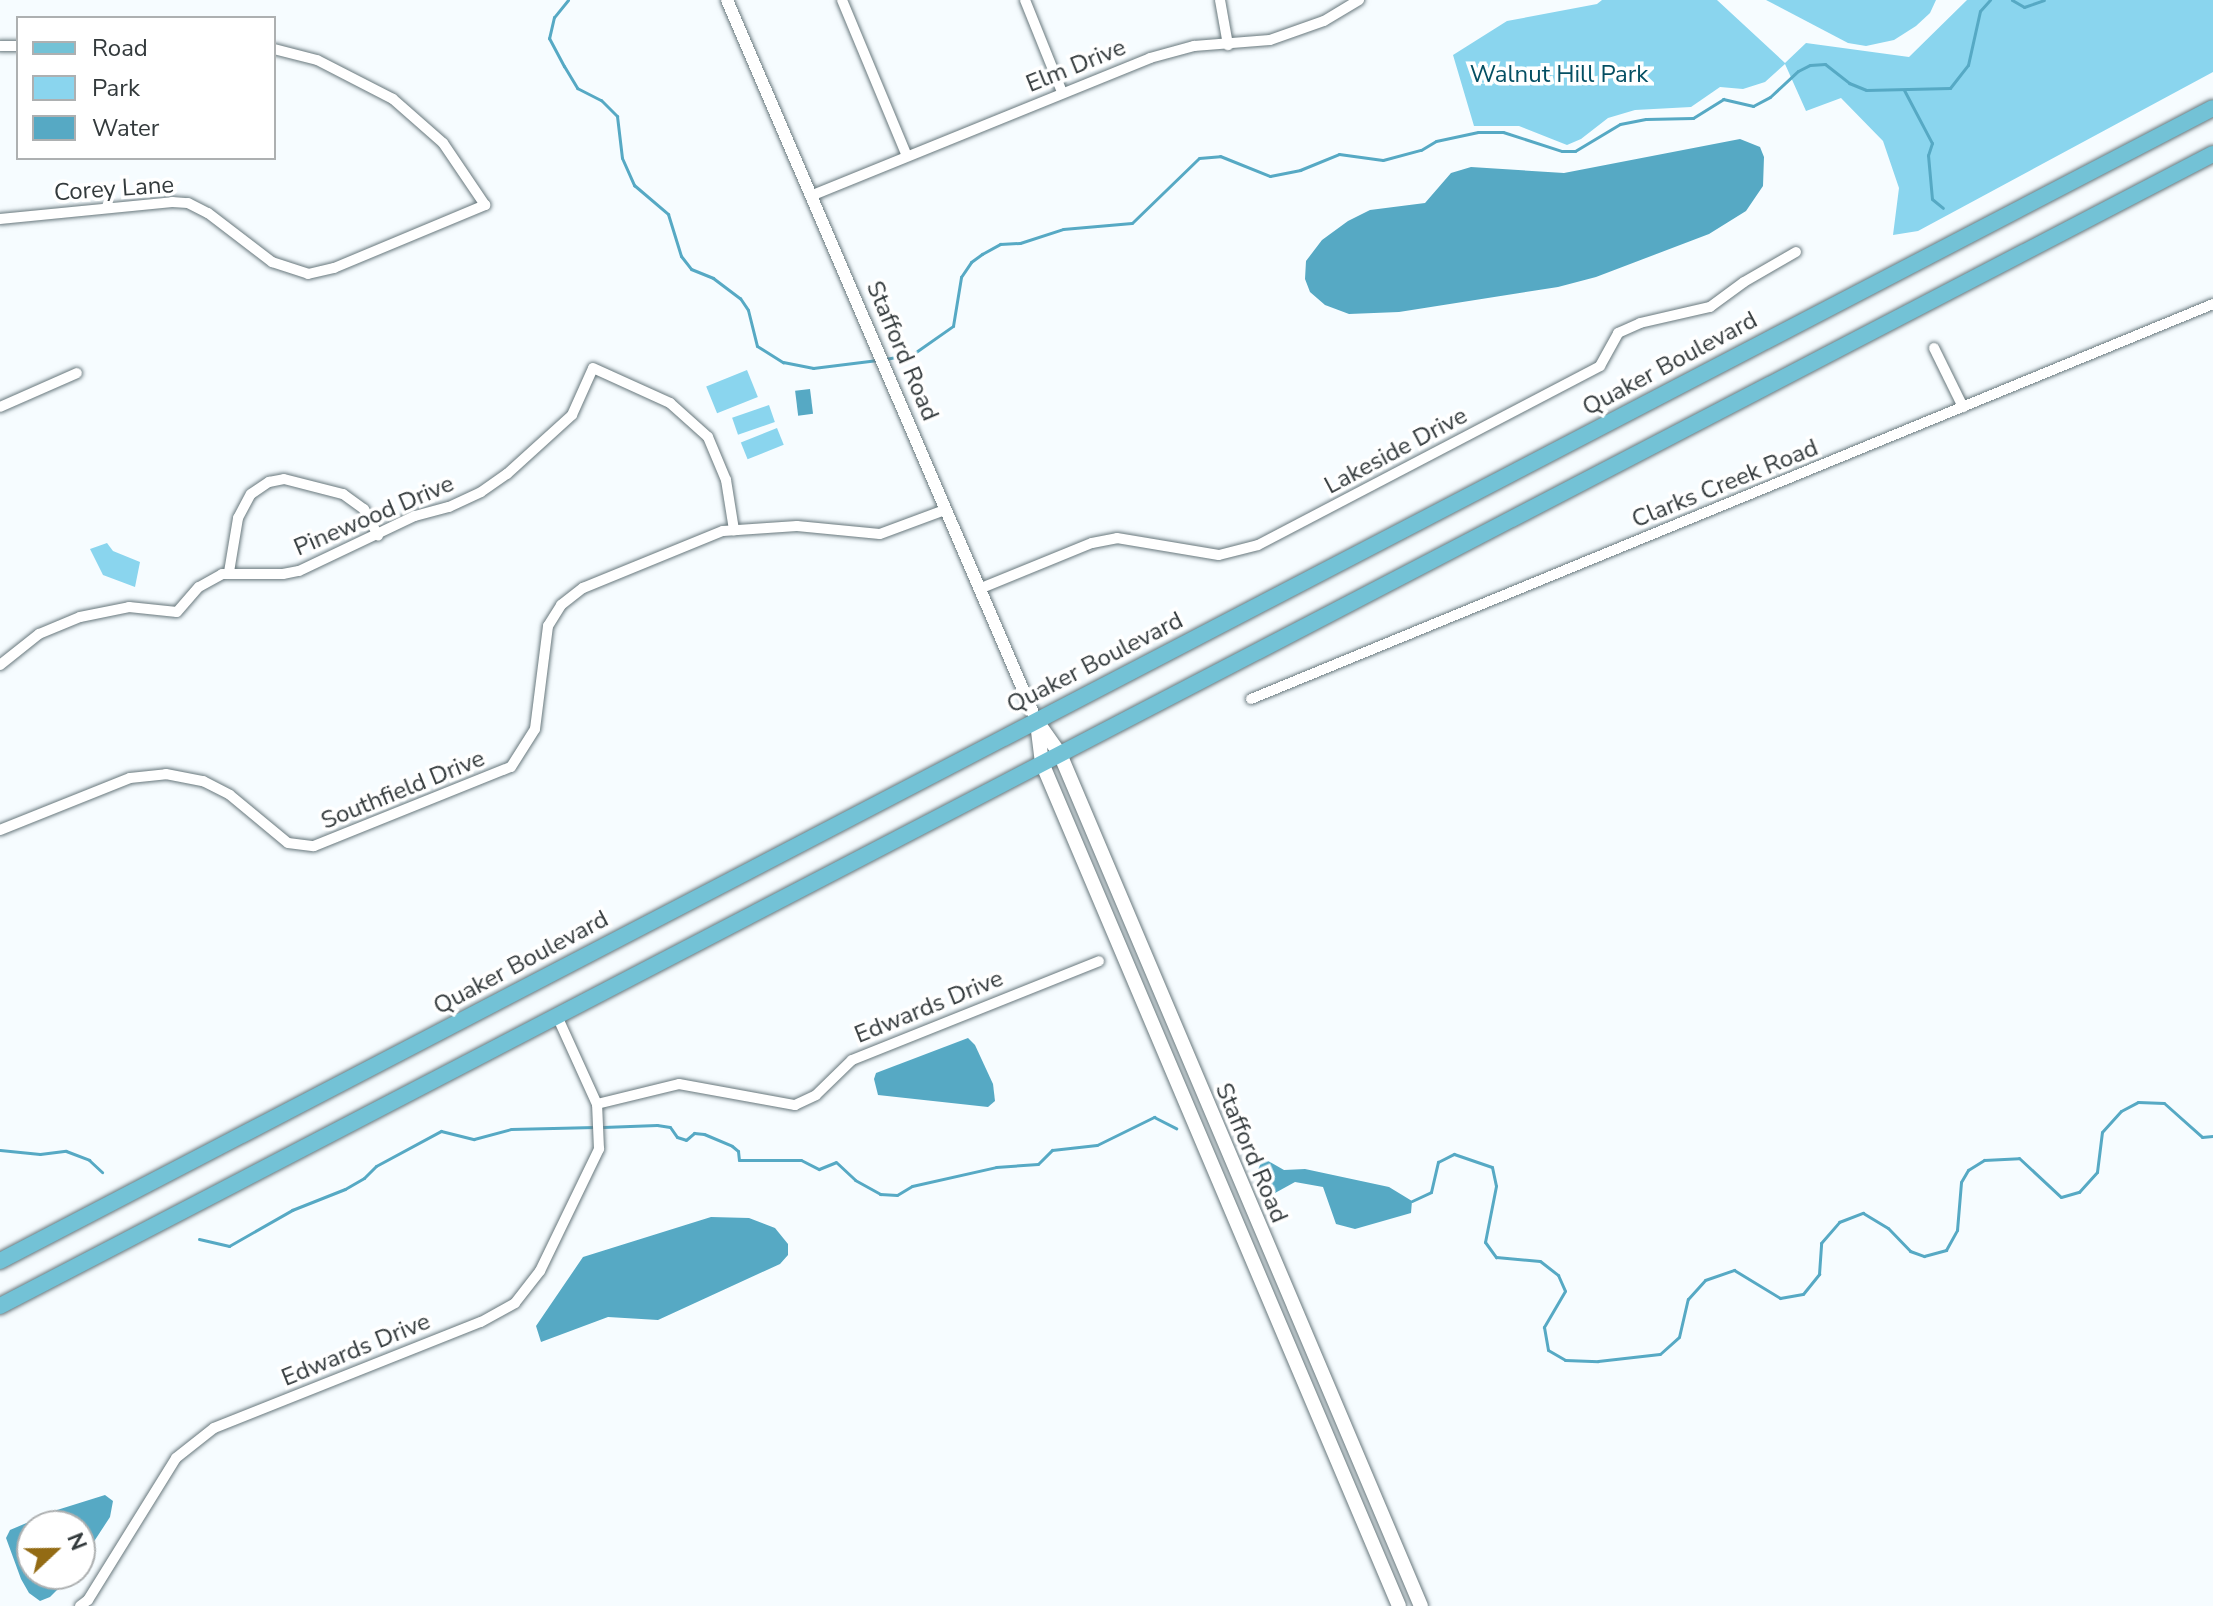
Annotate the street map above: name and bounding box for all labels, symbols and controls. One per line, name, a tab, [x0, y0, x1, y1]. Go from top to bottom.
legend	[16, 16, 276, 160]
text: Road	[92, 32, 148, 64]
street label: Elm Drive	[1022, 33, 1130, 99]
park label: Walnut Hill Park	[1470, 61, 1648, 89]
text: Park	[92, 72, 140, 104]
text: Water	[92, 112, 159, 144]
street label: Corey Lane	[53, 170, 175, 208]
street label: Stafford Road	[860, 277, 944, 425]
street label: Quaker Boulevard	[1578, 306, 1762, 422]
street label: Lakeside Drive	[1320, 401, 1472, 501]
street label: Clarks Creek Road	[1628, 434, 1822, 534]
street label: Pinewood Drive	[290, 469, 458, 563]
street label: Quaker Boulevard	[1002, 606, 1188, 720]
street label: Southfield Drive	[317, 744, 489, 836]
street label: Quaker Boulevard	[429, 905, 613, 1021]
street label: Edwards Drive	[851, 964, 1007, 1050]
street label: Stafford Road	[1209, 1079, 1293, 1227]
street label: Edwards Drive	[278, 1307, 434, 1393]
north arrow	[16, 1510, 96, 1590]
text: N	[59, 1529, 93, 1555]

